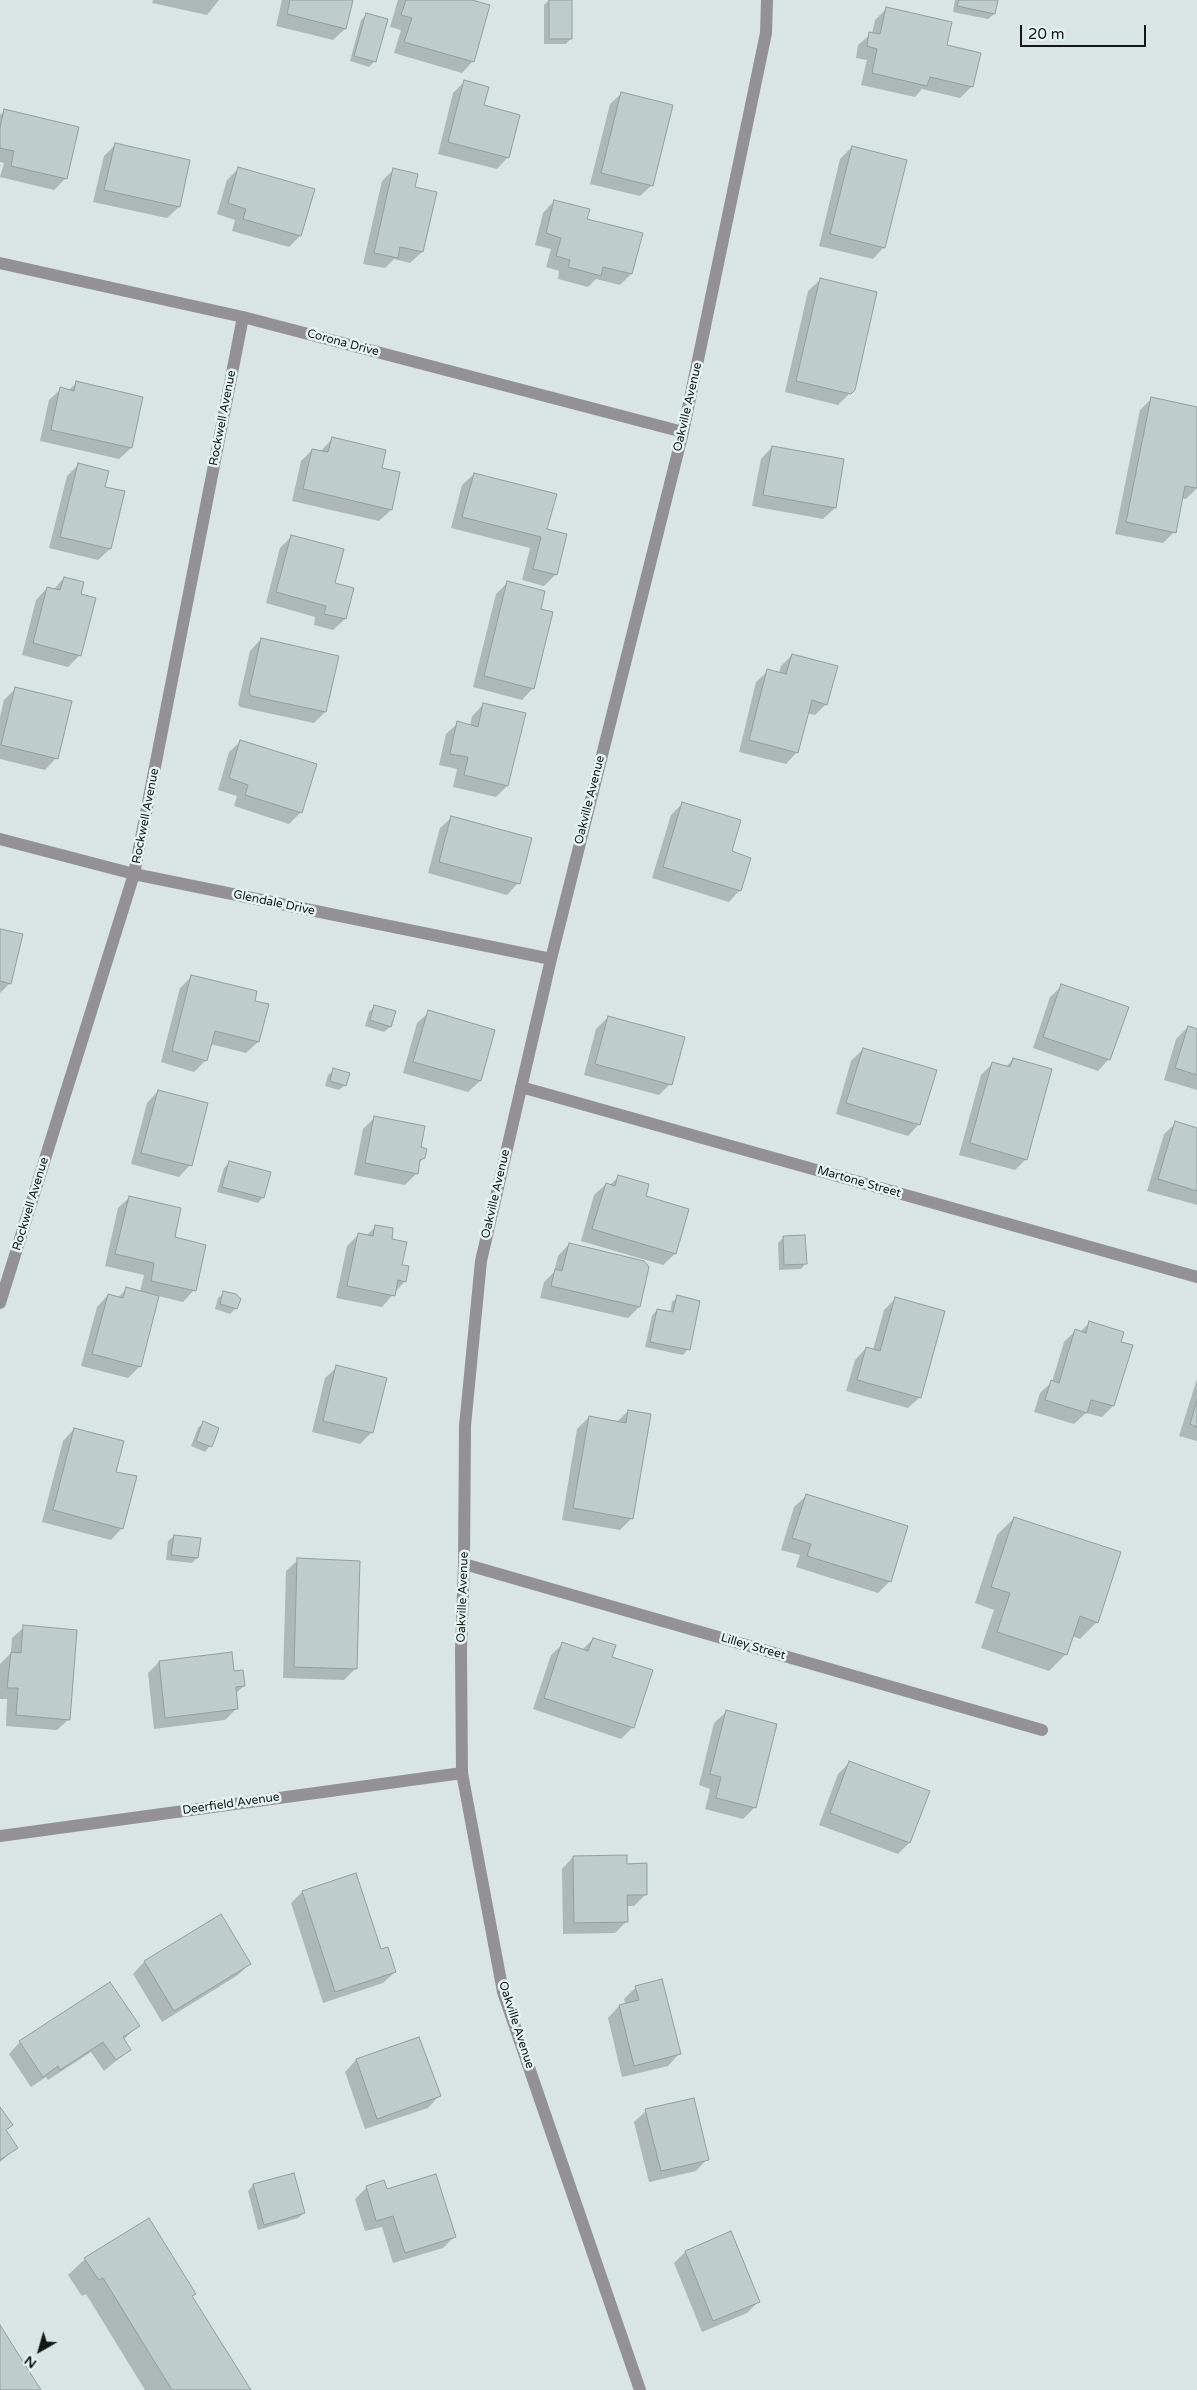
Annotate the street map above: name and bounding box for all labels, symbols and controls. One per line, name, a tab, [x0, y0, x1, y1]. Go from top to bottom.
scale bar	[1022, 15, 1148, 47]
text: 20 m	[1028, 25, 1065, 43]
street label: Corona Drive	[305, 326, 381, 360]
street label: Oakville Avenue	[671, 361, 705, 453]
street label: Rockwell Avenue	[207, 369, 239, 467]
street label: Oakville Avenue	[572, 754, 608, 846]
street label: Rockwell Avenue	[130, 767, 162, 865]
street label: Glendale Drive	[232, 887, 316, 919]
street label: Oakville Avenue	[479, 1148, 513, 1240]
street label: Rockwell Avenue	[10, 1155, 52, 1253]
street label: Martone Street	[816, 1163, 902, 1201]
street label: Oakville Avenue	[454, 1551, 472, 1643]
street label: Lilley Street	[719, 1631, 787, 1663]
street label: Deerfield Avenue	[181, 1790, 281, 1818]
street label: Oakville Avenue	[495, 1979, 537, 2071]
north arrow	[15, 2325, 65, 2375]
text: N	[21, 2352, 40, 2372]

